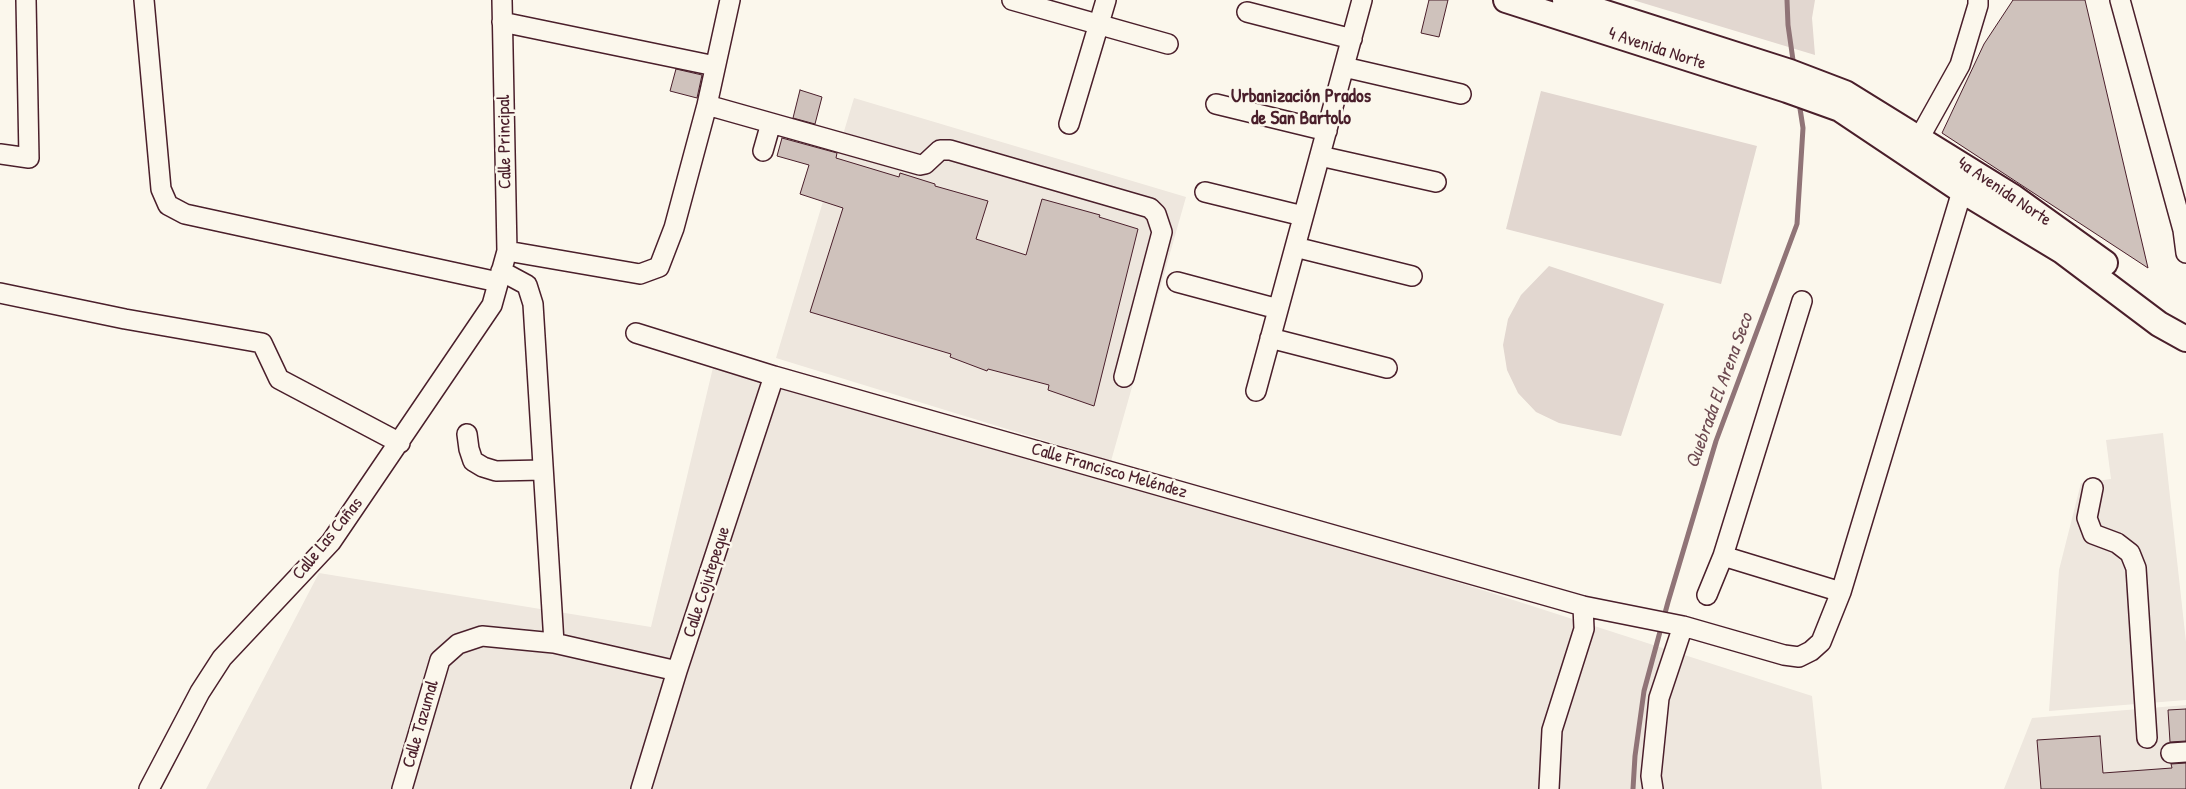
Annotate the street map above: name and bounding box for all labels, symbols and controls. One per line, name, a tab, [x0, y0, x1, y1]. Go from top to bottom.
street label: 4 Avenida Norte	[1605, 23, 1709, 75]
district label: Urbanización Prados de San Bartolo	[1231, 86, 1371, 130]
street label: Calle Principal	[493, 95, 517, 189]
street label: 4a Avenida Norte	[1953, 153, 2055, 231]
water label: Quebrada El Arena Seco	[1681, 310, 1759, 472]
street label: Calle Francisco Meléndez	[1029, 438, 1189, 504]
street label: Calle Las Cañas	[288, 493, 368, 585]
street label: Calle Cojutepeque	[679, 524, 735, 640]
street label: Calle Tazumal	[398, 678, 444, 770]

